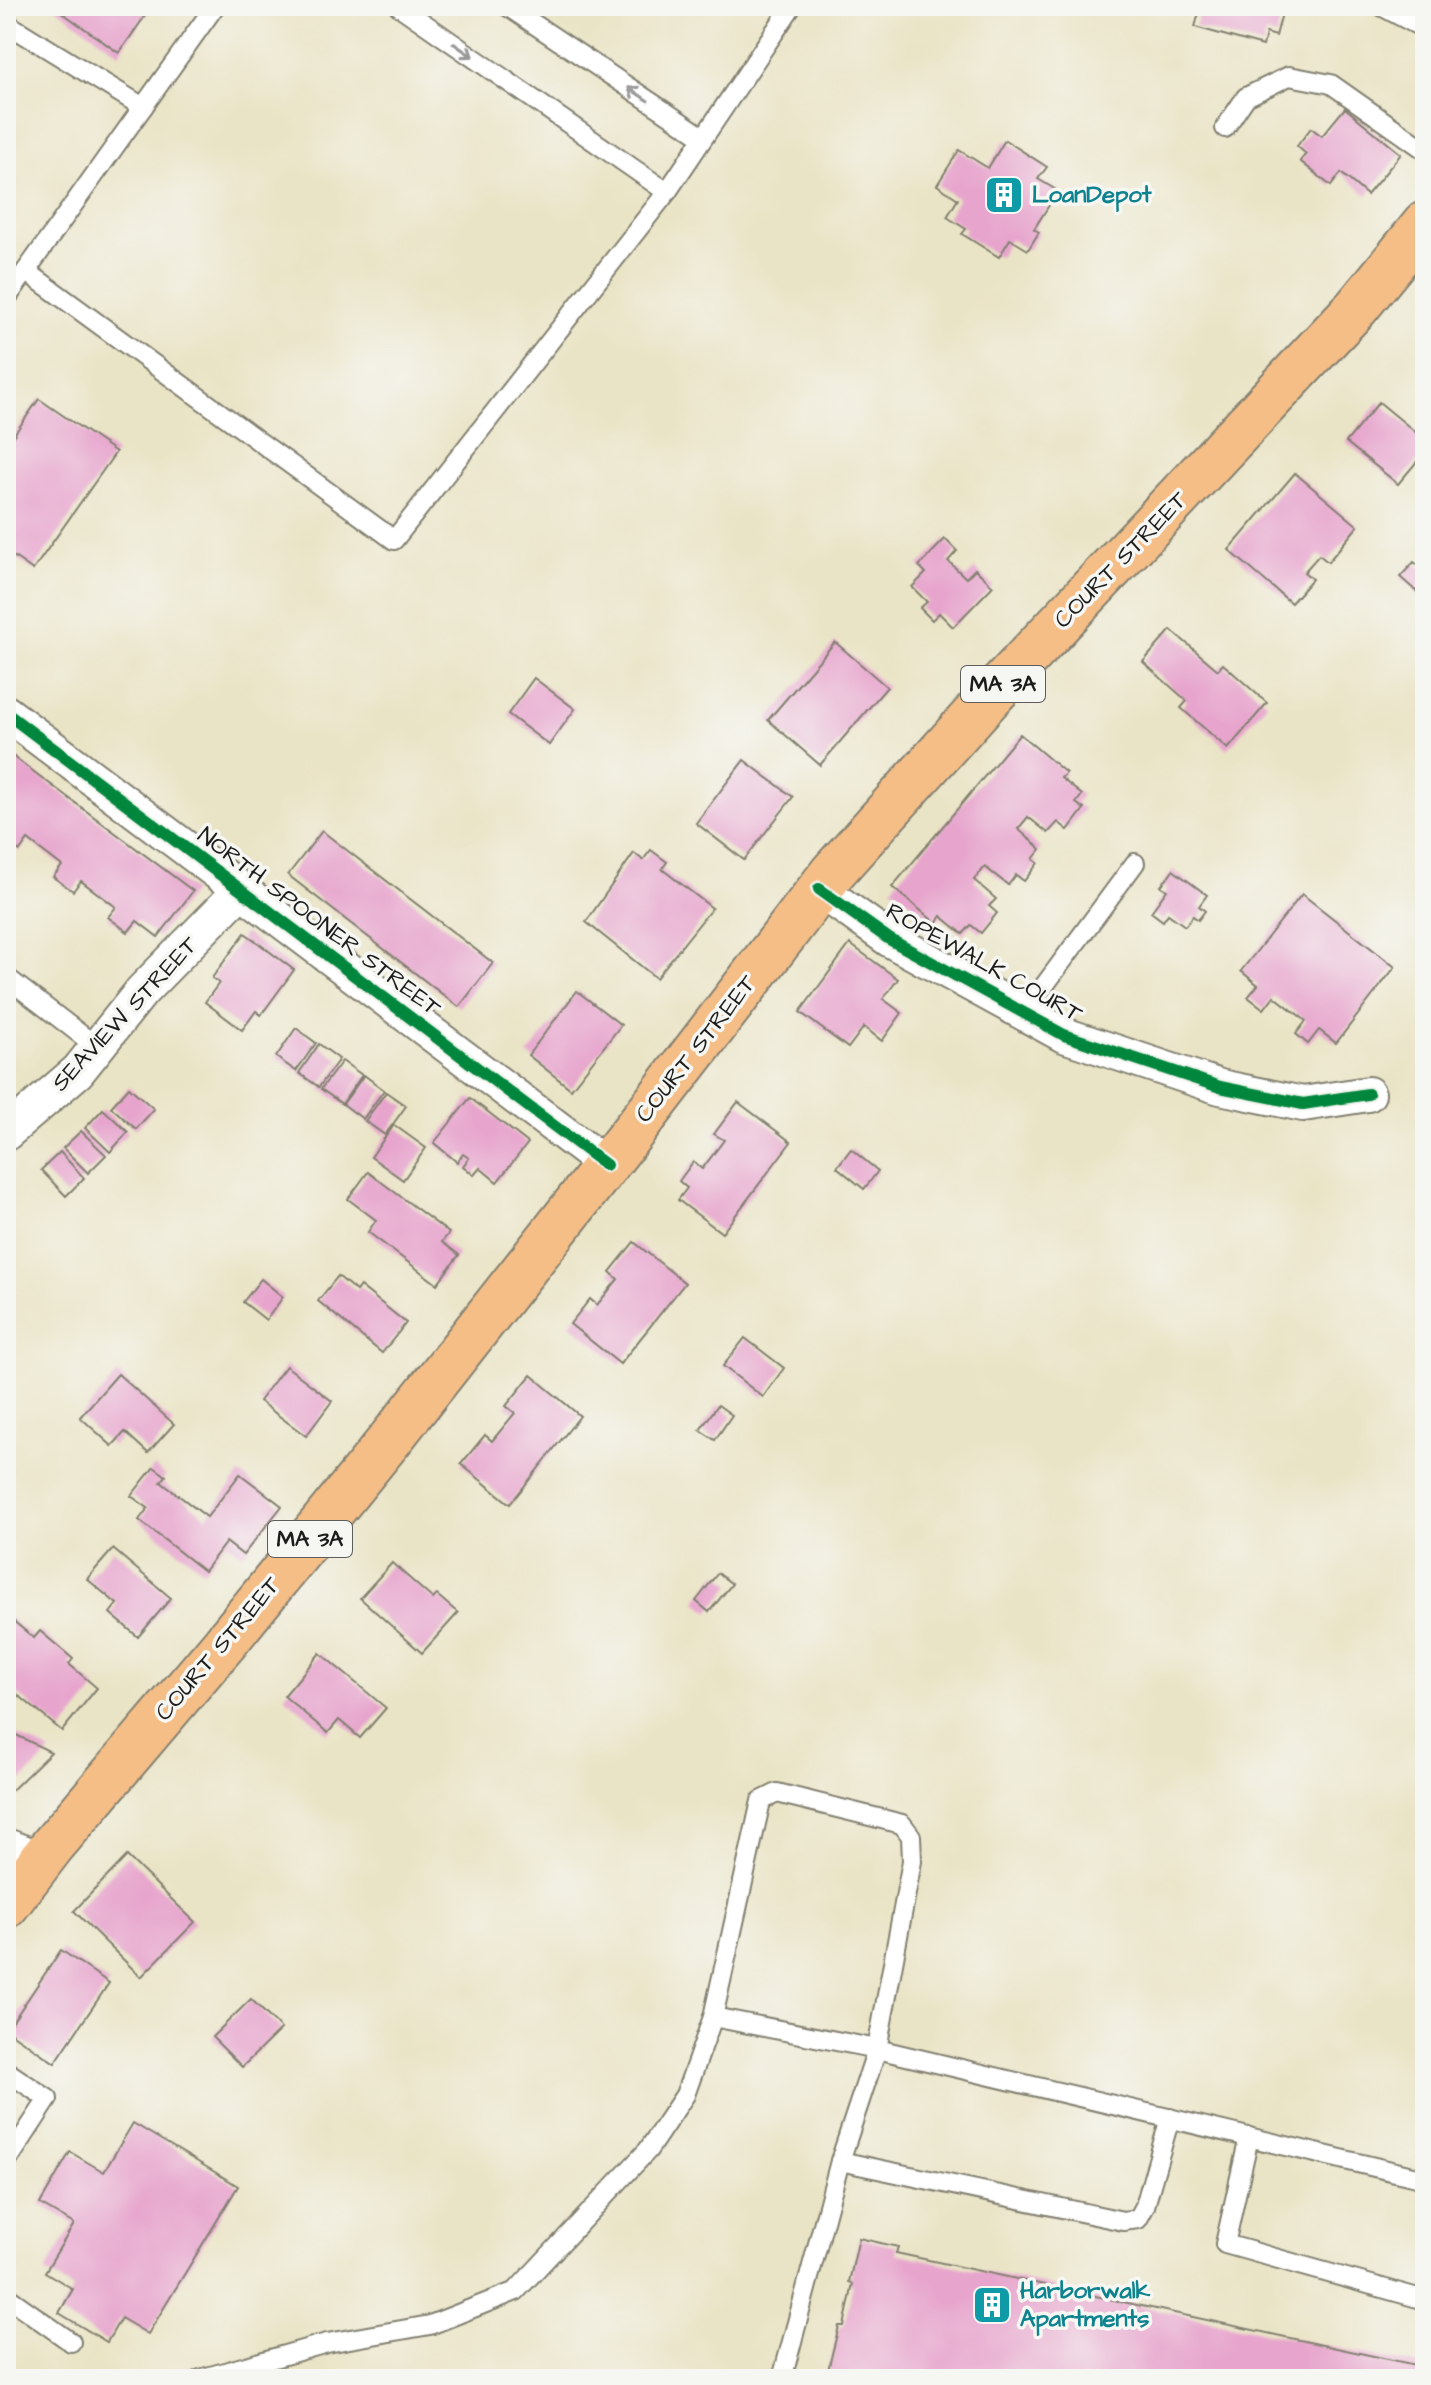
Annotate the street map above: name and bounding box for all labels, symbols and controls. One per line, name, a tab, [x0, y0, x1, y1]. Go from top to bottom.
one-way arrow	[452, 42, 474, 58]
one-way arrow	[627, 86, 650, 102]
building icon: LoanDepot	[983, 174, 1025, 216]
place label: LoanDepot	[1032, 178, 1152, 212]
street label: COURT STREET	[1047, 484, 1195, 636]
road number: MA 3A	[961, 666, 1045, 702]
street label: NORTH SPOONER STREET	[190, 819, 448, 1025]
street label: ROPEWALK COURT	[880, 895, 1088, 1031]
street label: SEAVIEW STREET	[44, 929, 206, 1099]
street label: COURT STREET	[627, 968, 765, 1130]
road number: MA 3A	[268, 1521, 352, 1557]
street label: COURT STREET	[147, 1569, 289, 1729]
place label: Harborwalk Apartments	[1020, 2274, 1151, 2336]
building icon: Harborwalk Apartments	[971, 2284, 1013, 2326]

